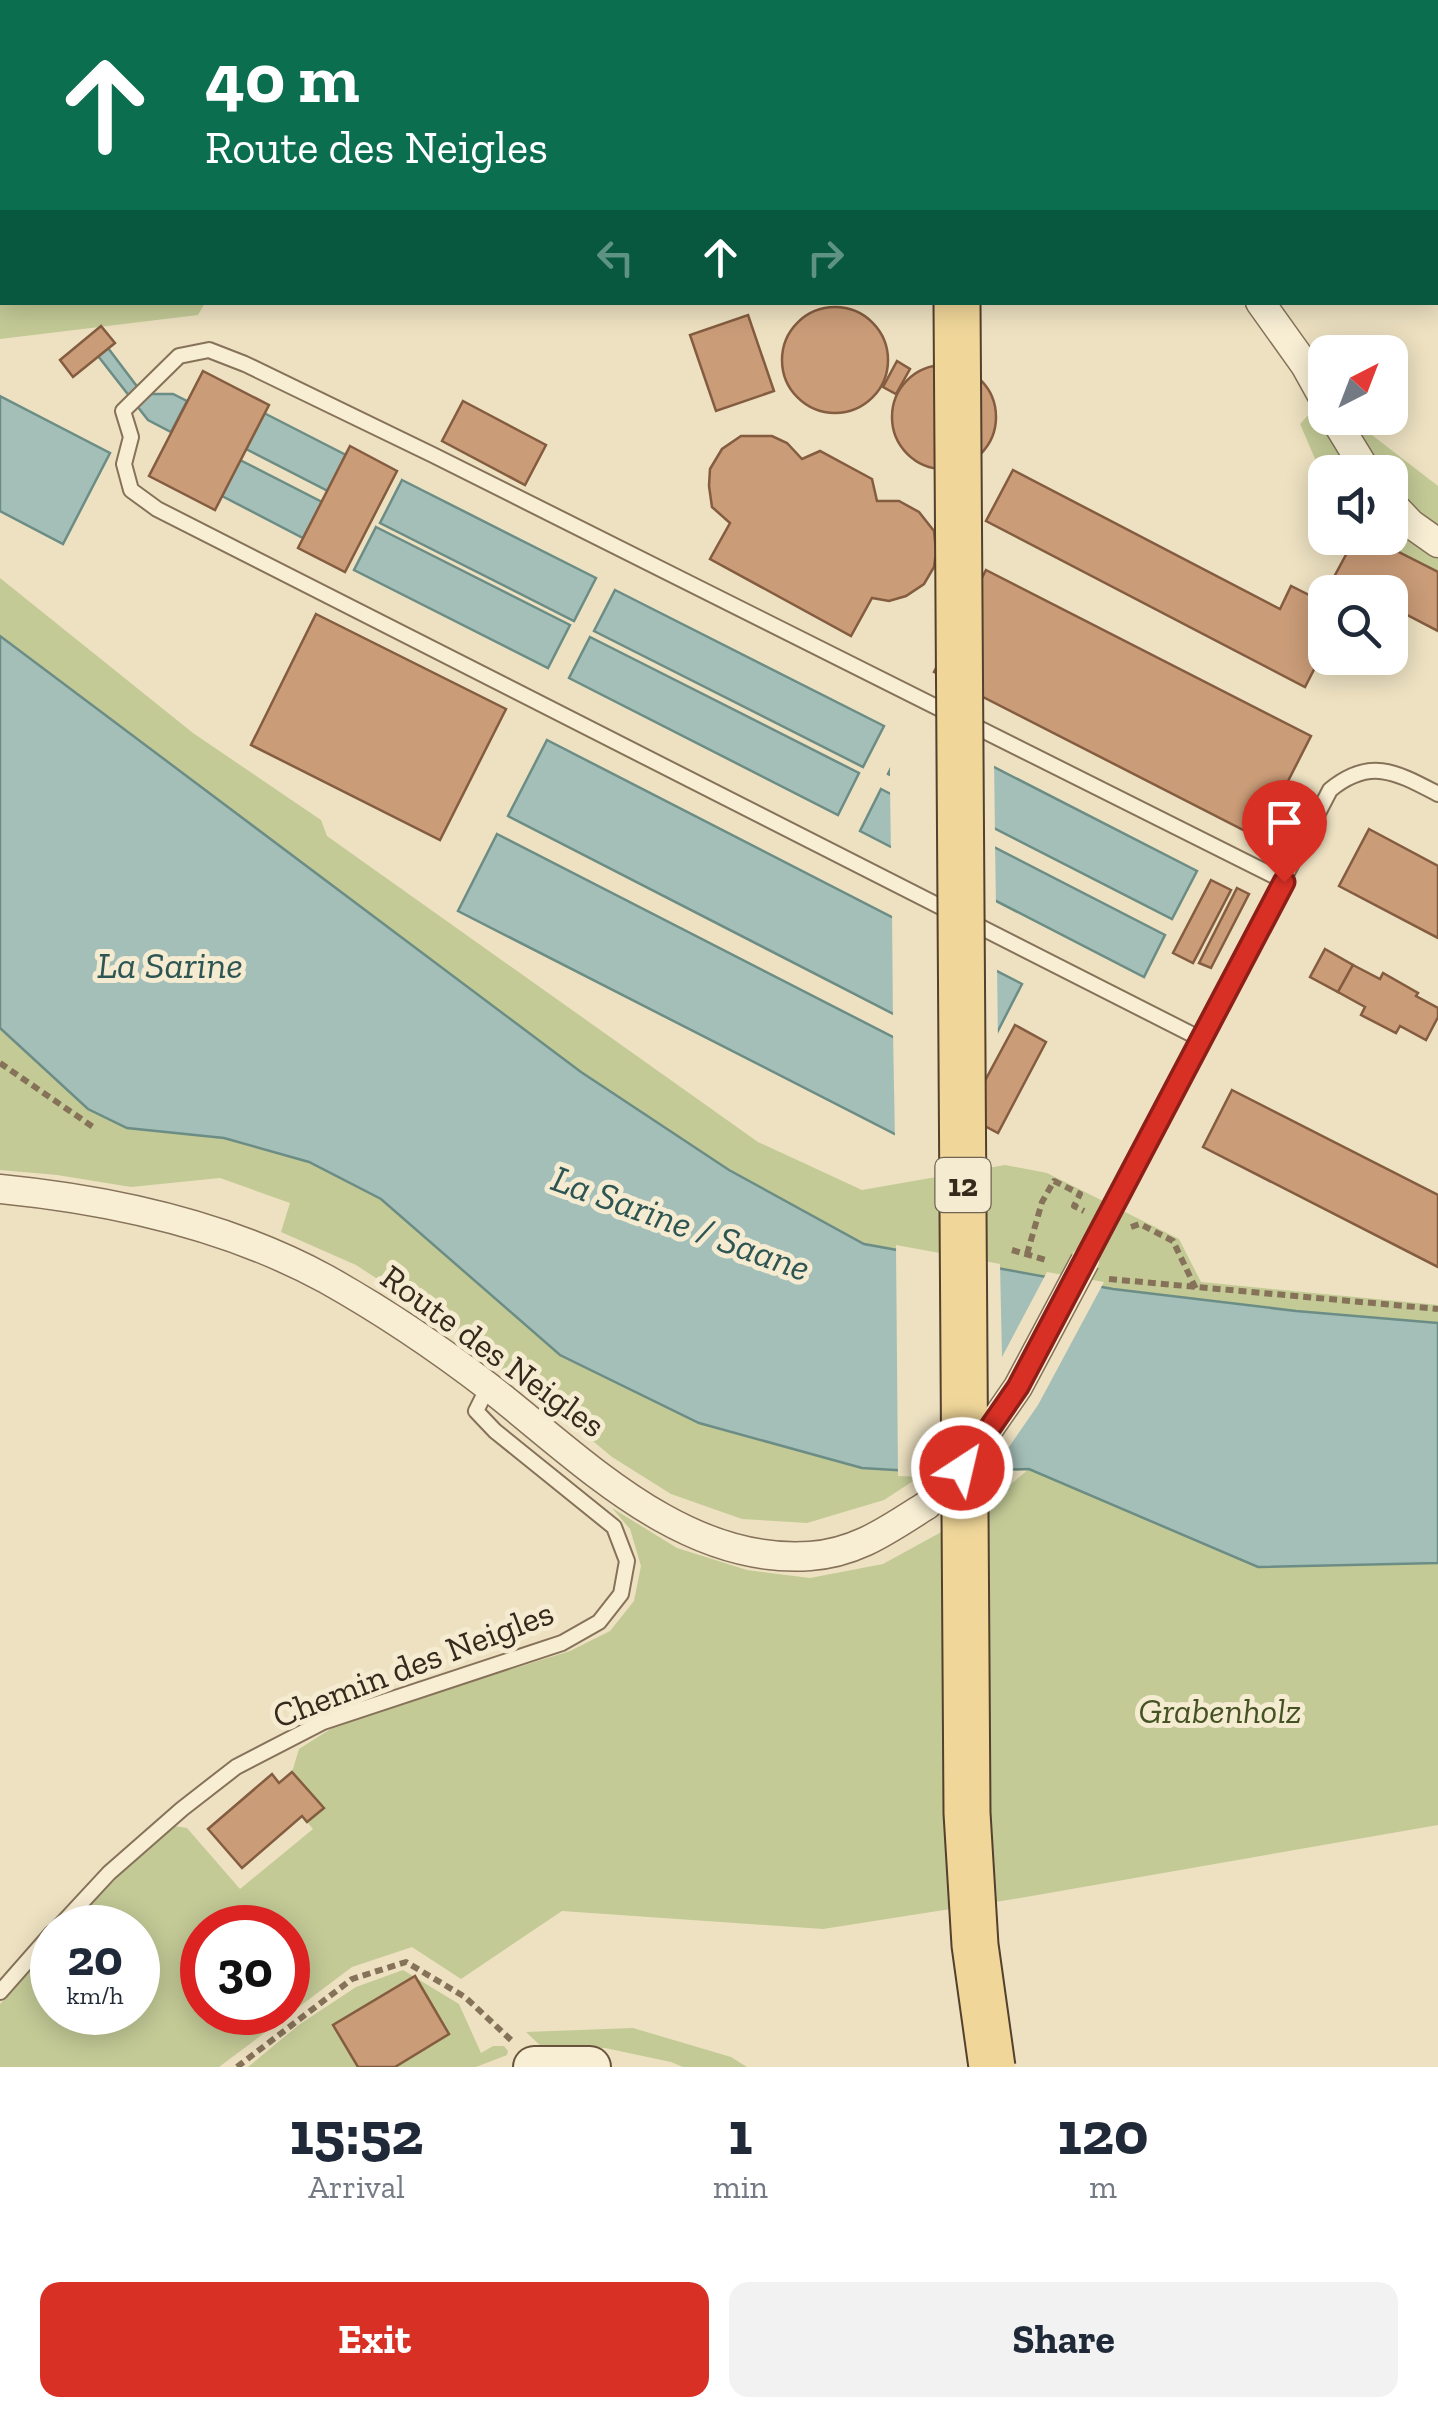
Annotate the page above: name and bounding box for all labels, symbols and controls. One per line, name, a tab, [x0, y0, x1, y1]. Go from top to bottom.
text: 40 m	[205, 36, 360, 120]
icon: ahead	[40, 40, 170, 170]
text: Route des Neigles	[205, 121, 548, 175]
icon: left	[588, 230, 643, 285]
icon: ahead	[693, 230, 748, 285]
icon: right	[798, 230, 853, 285]
north arrow	[1308, 335, 1408, 435]
map controls	[1308, 335, 1408, 675]
button: sound	[1308, 455, 1408, 555]
button: search	[1308, 575, 1408, 675]
pin	[1242, 780, 1327, 883]
icon: arrive	[1257, 795, 1312, 850]
water label: La Sarine	[97, 942, 243, 988]
water label: La Sarine / Saane	[546, 1155, 816, 1291]
road number: 12	[936, 1158, 990, 1212]
street label: Route des Neigles	[373, 1256, 613, 1446]
position arrow	[910, 1416, 1014, 1520]
street label: Chemin des Neigles	[267, 1591, 559, 1737]
park label: Grabenholz	[1139, 1690, 1301, 1732]
speed limit sign: 30	[180, 1905, 310, 2035]
text: 20	[67, 1928, 123, 1988]
text: km/h	[66, 1980, 124, 2010]
text: 15:52	[290, 2097, 424, 2169]
text: 1	[728, 2097, 753, 2169]
text: 120	[1057, 2097, 1148, 2169]
text: Arrival	[308, 2168, 405, 2206]
text: min	[713, 2168, 768, 2206]
text: m	[1089, 2168, 1117, 2206]
button: Exit	[40, 2282, 709, 2397]
button: Share	[729, 2282, 1398, 2397]

